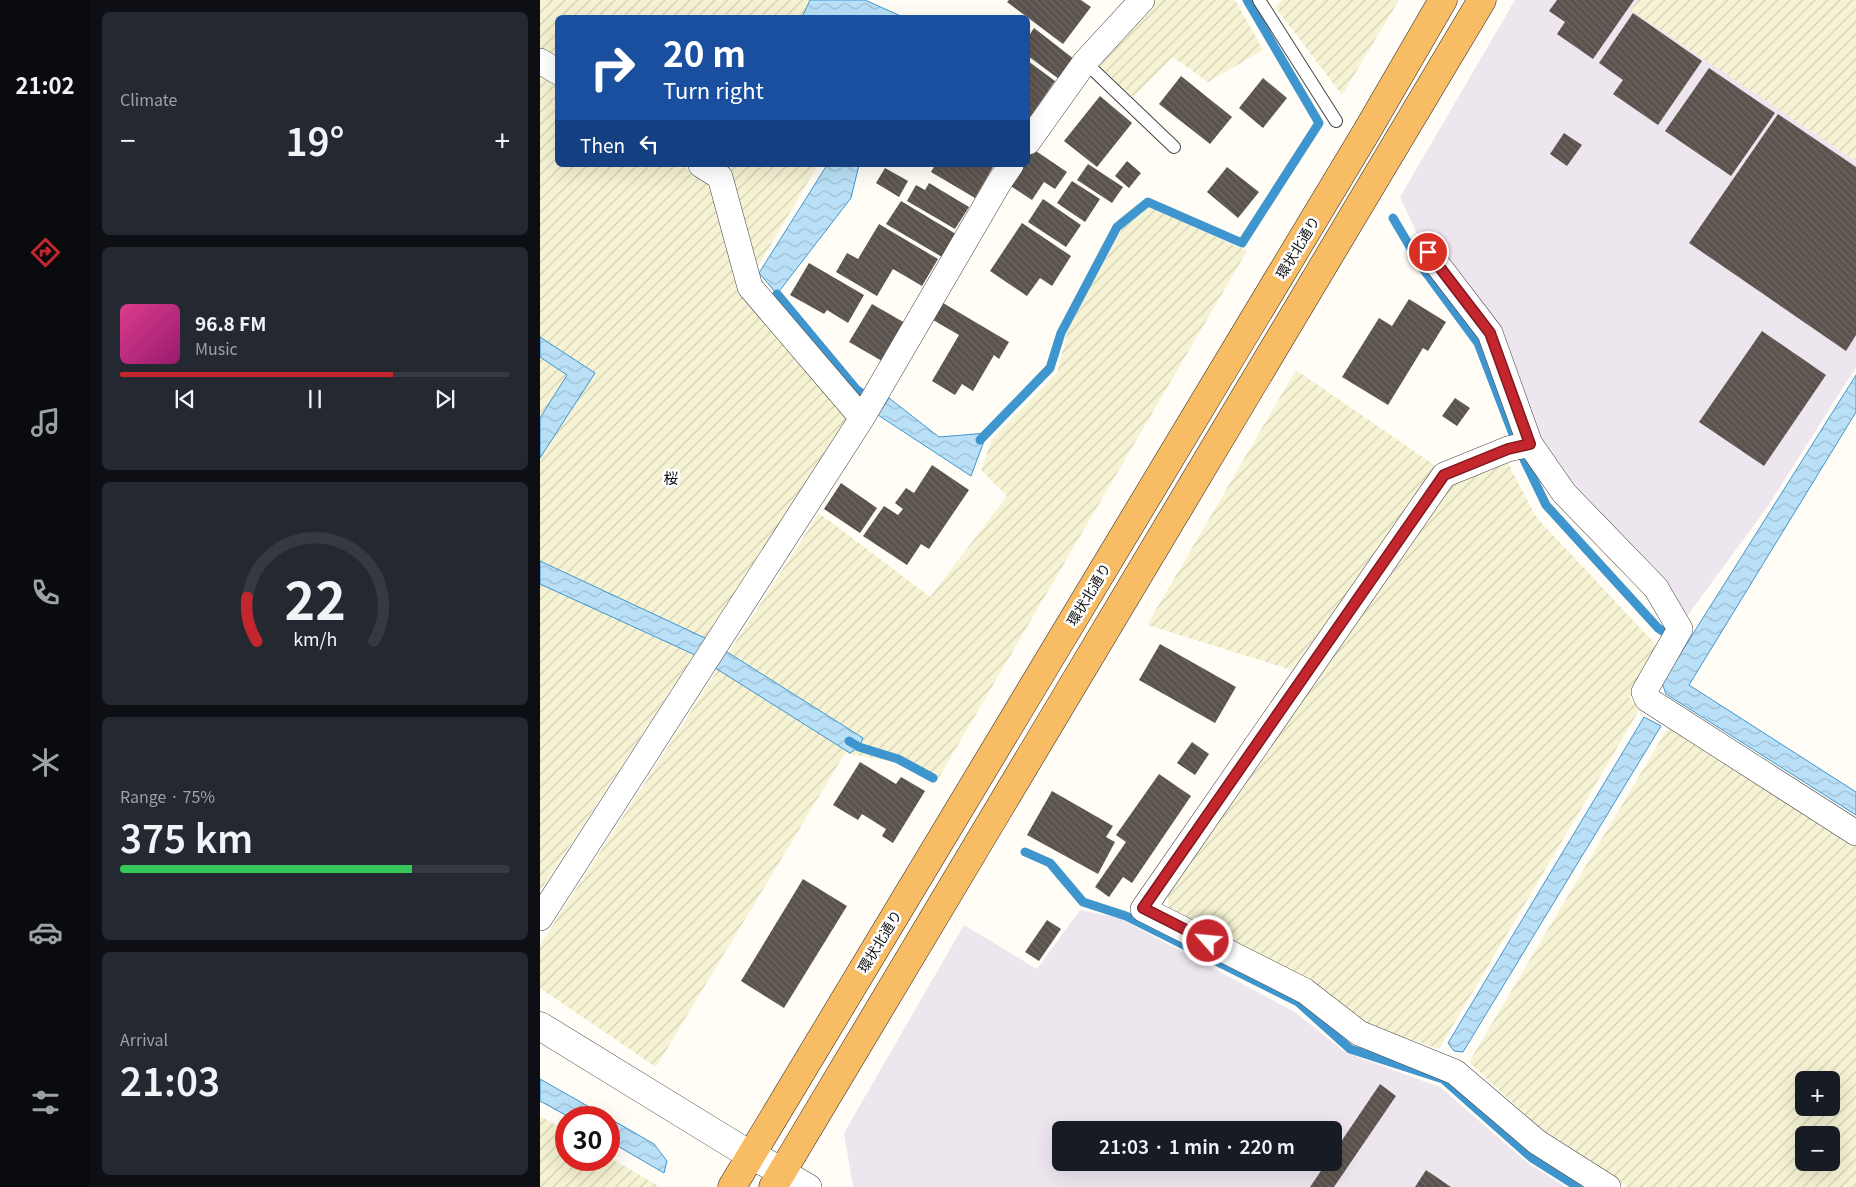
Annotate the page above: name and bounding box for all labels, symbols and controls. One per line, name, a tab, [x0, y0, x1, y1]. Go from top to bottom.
text: 20 m	[663, 26, 746, 77]
icon: right	[580, 35, 645, 100]
text: 21:02	[15, 68, 75, 100]
text: Turn right	[663, 73, 764, 105]
text: Climate	[120, 87, 177, 111]
text: 19°	[285, 112, 345, 167]
text: −	[120, 119, 136, 159]
text: +	[494, 119, 510, 159]
icon: left	[635, 130, 663, 158]
text: Then	[580, 131, 625, 158]
street label: 環状北通り	[1270, 212, 1324, 282]
pin	[1407, 231, 1449, 273]
icon: directions	[28, 235, 63, 270]
icon: arrive	[1414, 238, 1442, 266]
text: 96.8 FM	[195, 309, 266, 336]
text: Music	[195, 336, 238, 360]
icon: previous	[171, 385, 199, 413]
icon: pause	[301, 385, 329, 413]
icon: next	[431, 385, 459, 413]
icon: music	[28, 405, 63, 440]
district label: 桜	[663, 467, 679, 488]
street label: 環状北通り	[1061, 559, 1115, 629]
text: 22	[284, 560, 346, 635]
icon: phone	[28, 575, 63, 610]
text: km/h	[293, 625, 337, 651]
icon: climate	[28, 745, 63, 780]
text: Range · 75%	[120, 784, 215, 808]
text: 375 km	[120, 809, 253, 864]
street label: 環状北通り	[852, 906, 906, 976]
position arrow	[1181, 914, 1233, 966]
icon: car	[28, 915, 63, 950]
text: Arrival	[120, 1027, 168, 1051]
text: 21:03	[120, 1052, 220, 1107]
map controls	[1795, 1071, 1840, 1171]
button: +	[1795, 1071, 1840, 1116]
icon: filters	[28, 1085, 63, 1120]
speed limit sign: 30	[555, 1106, 620, 1171]
button: −	[1795, 1126, 1840, 1171]
text: 21:03 · 1 min · 220 m	[1099, 1132, 1295, 1159]

